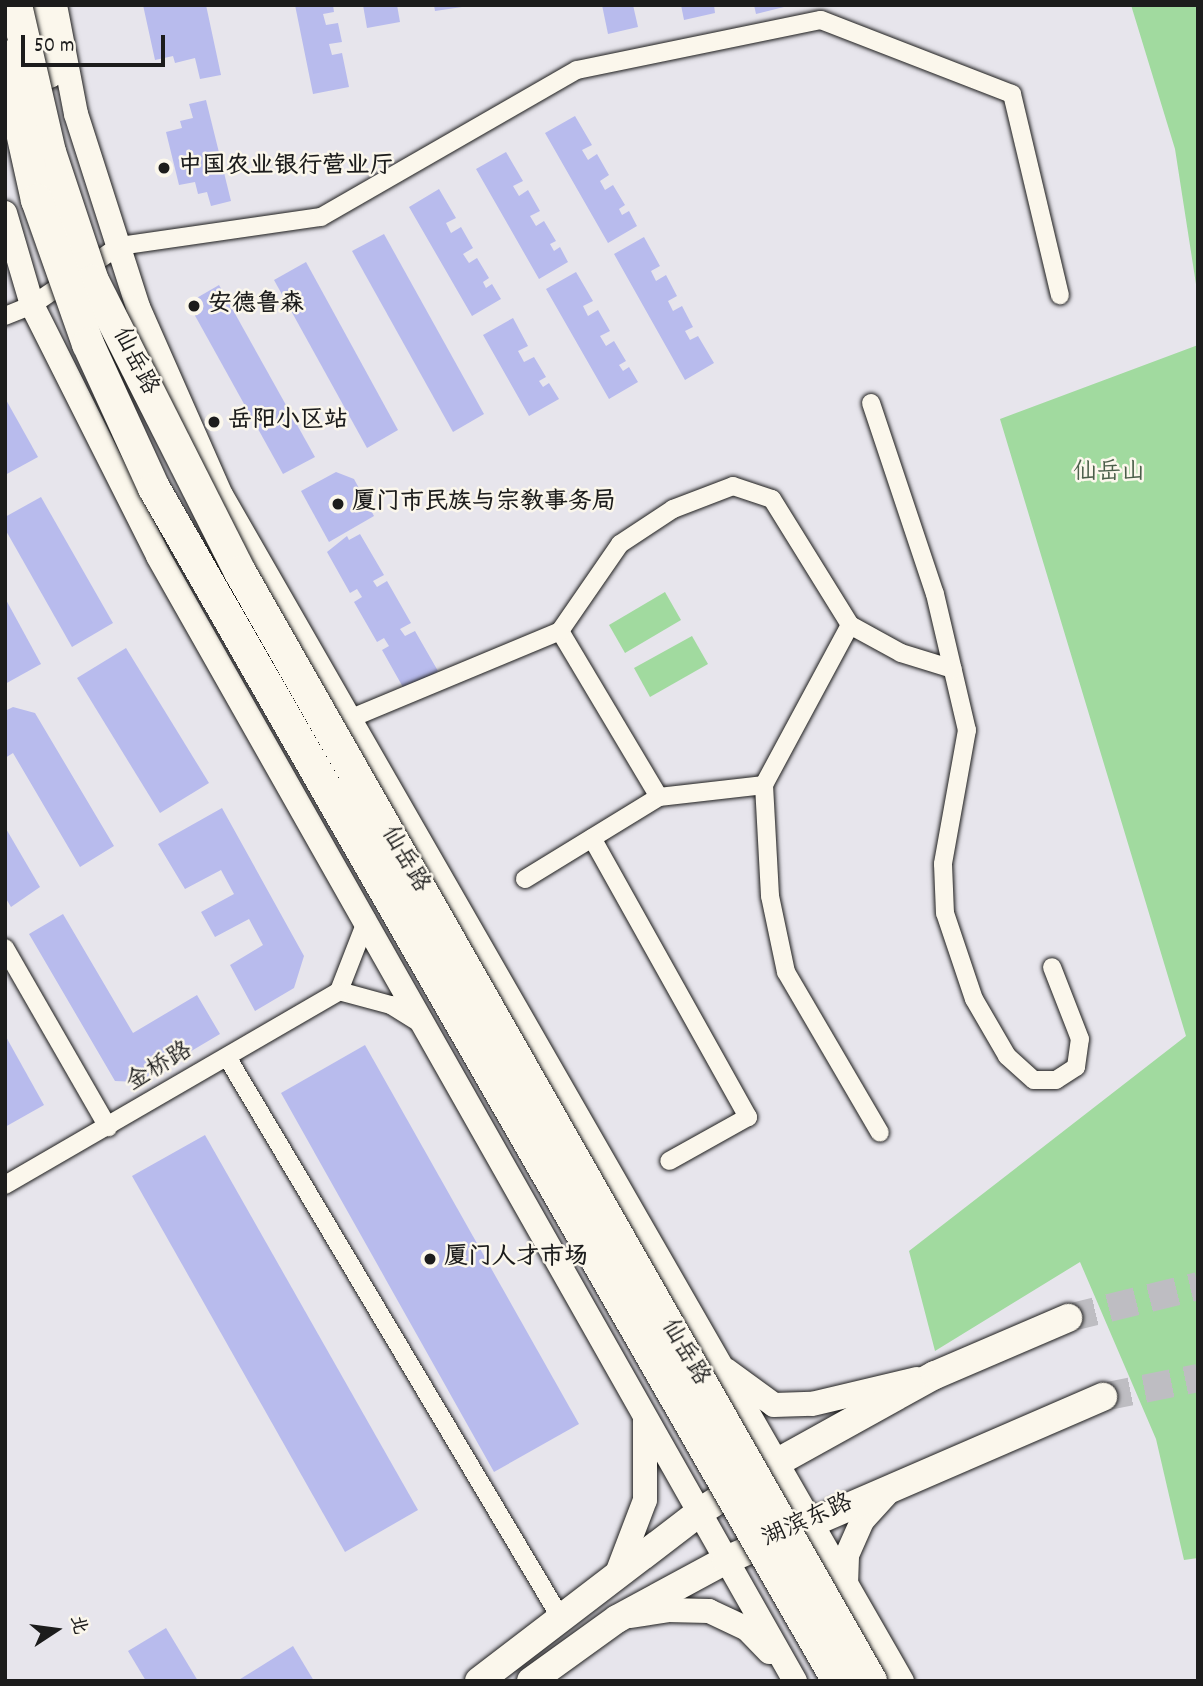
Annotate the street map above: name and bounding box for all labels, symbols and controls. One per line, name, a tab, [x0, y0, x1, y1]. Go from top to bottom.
scale bar	[24, 21, 168, 65]
text: 50 m	[34, 32, 74, 62]
place label: 中国农业银行营业厅	[178, 154, 394, 182]
marker: 中国农业银行营业厅	[156, 160, 172, 176]
place label: 安德鲁森	[208, 292, 304, 320]
marker: 安德鲁森	[186, 298, 202, 314]
street label: 仙岳路	[105, 323, 163, 401]
place label: 岳阳小区站	[228, 408, 348, 436]
marker: 岳阳小区站	[206, 414, 222, 430]
park label: 仙岳山	[1073, 460, 1145, 488]
place label: 厦门市民族与宗教事务局	[352, 490, 616, 518]
marker: 厦门市民族与宗教事务局	[330, 496, 346, 512]
street label: 仙岳路	[374, 822, 434, 898]
street label: 金桥路	[122, 1037, 198, 1099]
place label: 厦门人才市场	[444, 1245, 588, 1273]
marker: 厦门人才市场	[422, 1251, 438, 1267]
street label: 仙岳路	[654, 1315, 714, 1391]
street label: 湖滨东路	[758, 1489, 858, 1555]
north arrow	[21, 1595, 91, 1665]
text: 北	[62, 1613, 92, 1637]

